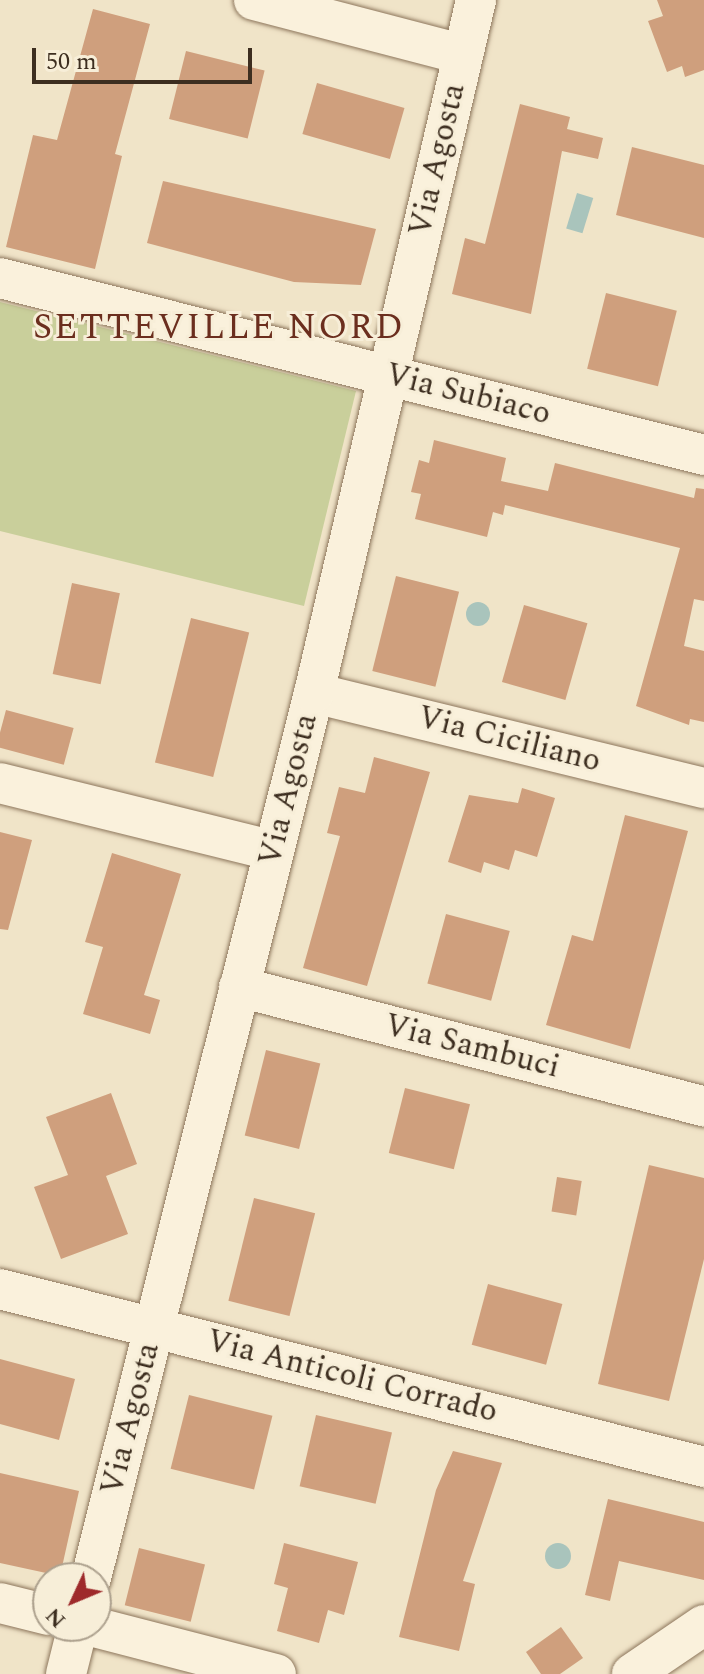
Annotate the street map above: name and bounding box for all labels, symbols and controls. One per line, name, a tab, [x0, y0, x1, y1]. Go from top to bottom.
scale bar	[36, 32, 256, 82]
text: 50 m	[46, 44, 97, 80]
street label: Via Agosta	[402, 80, 474, 240]
district label: SETTEVILLE NORD	[33, 306, 405, 350]
street label: Via Subiaco	[382, 356, 554, 434]
street label: Via Ciciliano	[414, 699, 604, 781]
street label: Via Agosta	[252, 710, 326, 870]
street label: Via Sambuci	[380, 1007, 564, 1087]
street label: Via Anticoli Corrado	[203, 1322, 501, 1432]
street label: Via Agosta	[94, 1339, 168, 1499]
north arrow	[32, 1562, 112, 1642]
text: N	[38, 1600, 74, 1636]

